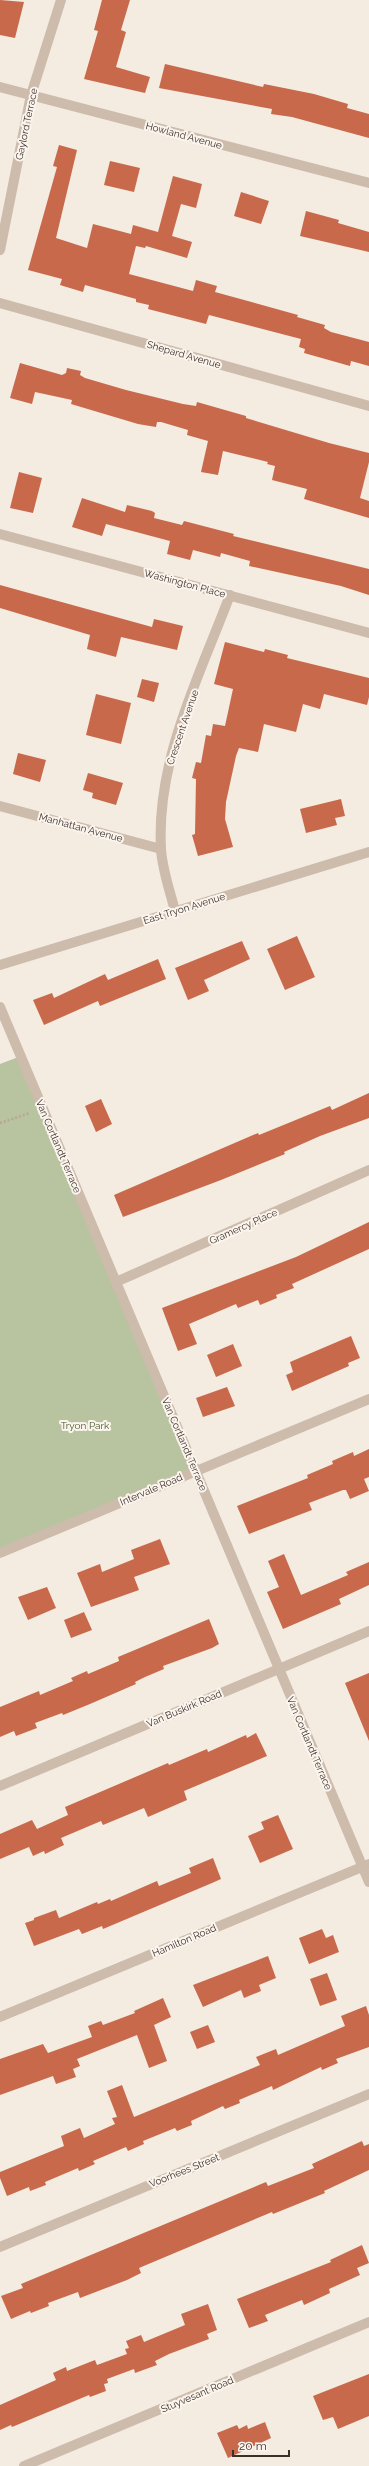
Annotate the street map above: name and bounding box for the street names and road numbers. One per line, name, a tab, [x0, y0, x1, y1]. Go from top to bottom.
street label: Gaylord Terrace	[14, 87, 39, 161]
street label: Howland Avenue	[144, 120, 223, 151]
street label: Shepard Avenue	[146, 339, 222, 370]
street label: Washington Place	[143, 567, 227, 600]
street label: Crescent Avenue	[164, 688, 201, 766]
street label: Manhattan Avenue	[38, 811, 124, 844]
street label: East Tryon Avenue	[142, 891, 227, 926]
street label: Van Cortlandt Terrace	[34, 1098, 83, 1195]
street label: Gramercy Place	[207, 1206, 279, 1246]
street label: Van Cortlandt Terrace	[160, 1396, 209, 1493]
street label: Intervale Road	[118, 1471, 184, 1508]
street label: Van Buskirk Road	[145, 1688, 223, 1729]
street label: Van Cortlandt Terrace	[285, 1695, 334, 1792]
street label: Hamilton Road	[151, 1922, 218, 1959]
street label: Voorhees Street	[148, 2151, 221, 2189]
street label: Stuyvesant Road	[159, 2374, 235, 2415]

